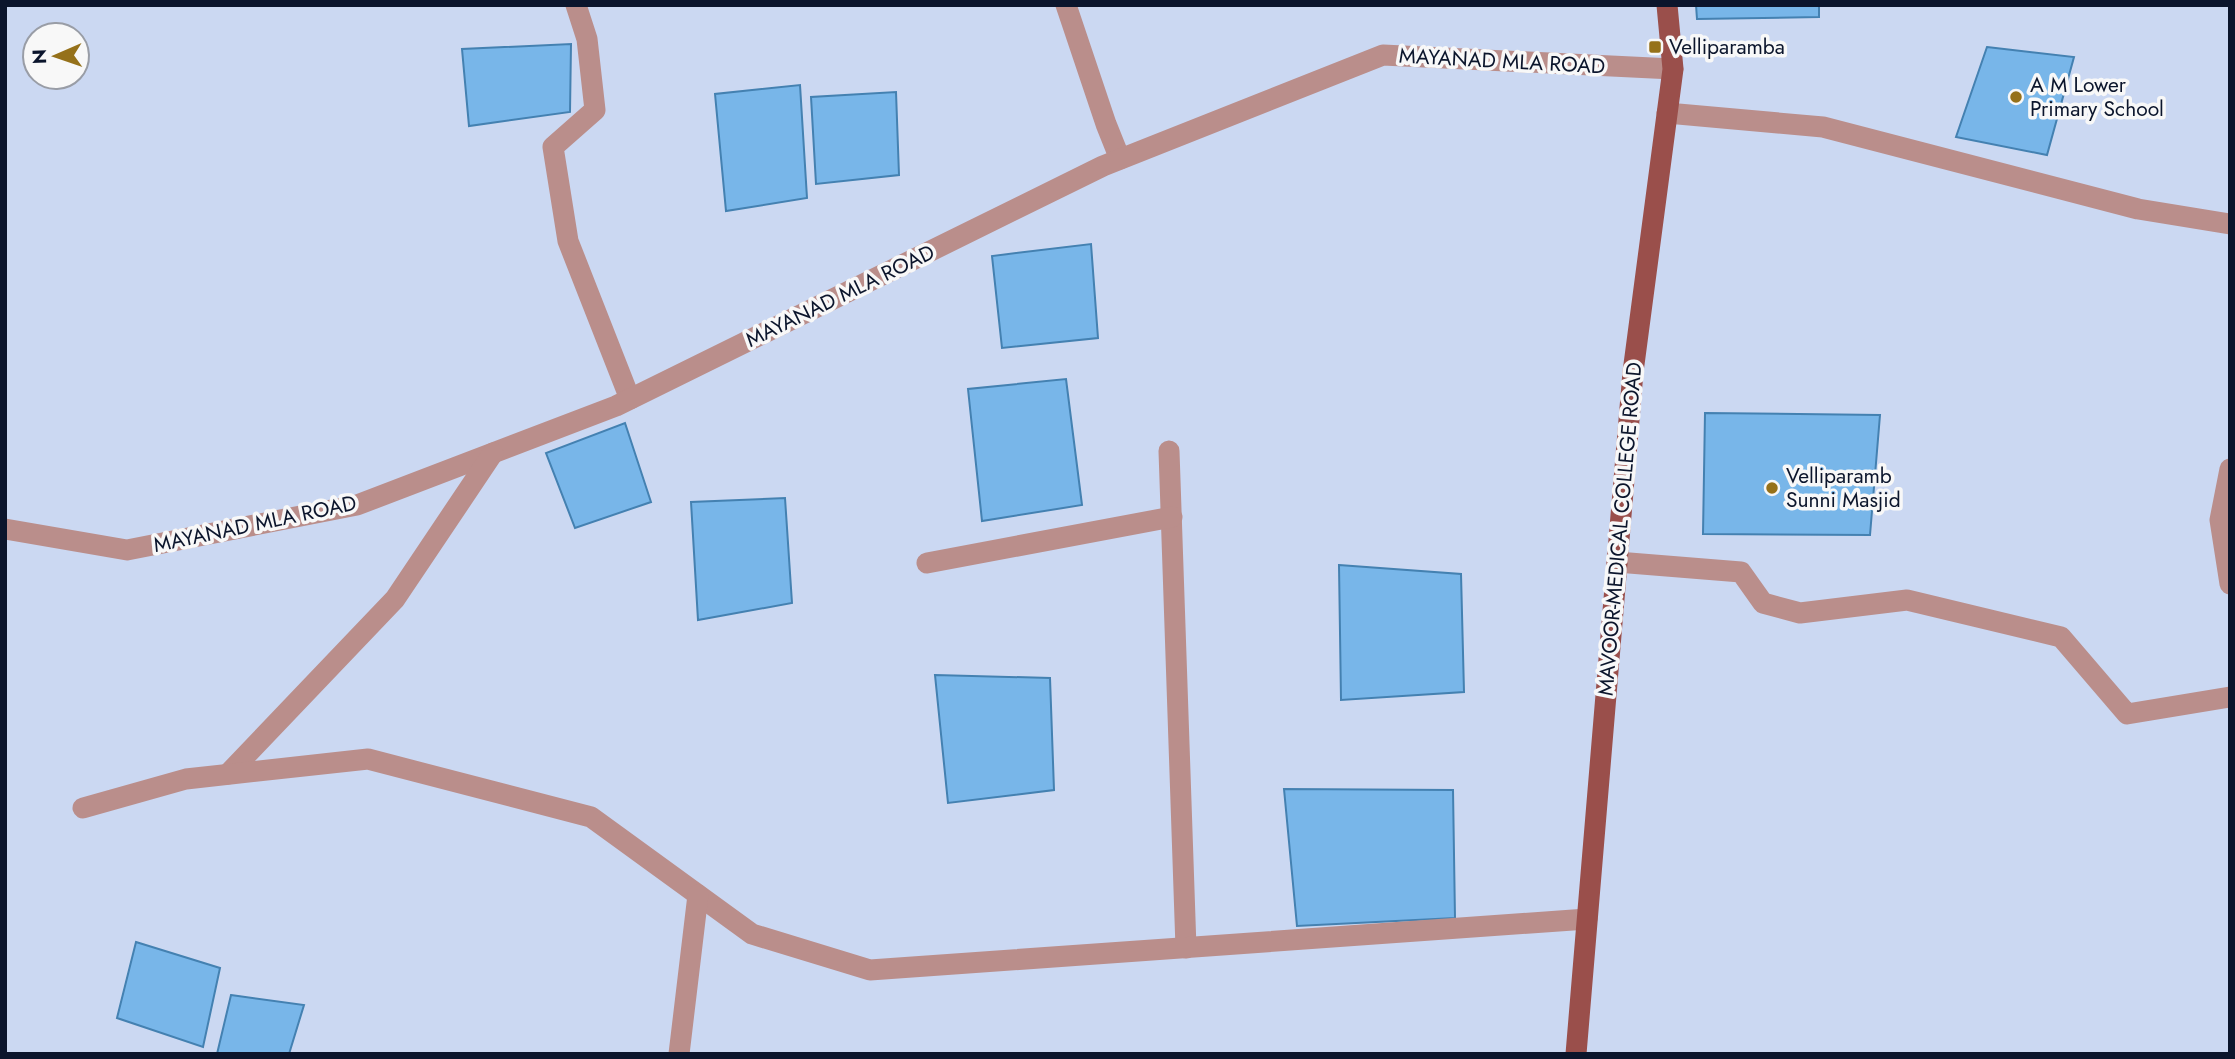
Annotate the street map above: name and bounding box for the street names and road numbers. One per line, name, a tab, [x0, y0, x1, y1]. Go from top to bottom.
street label: MAYANAD MLA ROAD	[1398, 41, 1606, 81]
street label: MAYANAD MLA ROAD	[741, 237, 939, 355]
street label: MAVOOR-MEDICAL COLLEGE ROAD	[1590, 361, 1650, 697]
street label: MAYANAD MLA ROAD	[151, 488, 359, 560]

